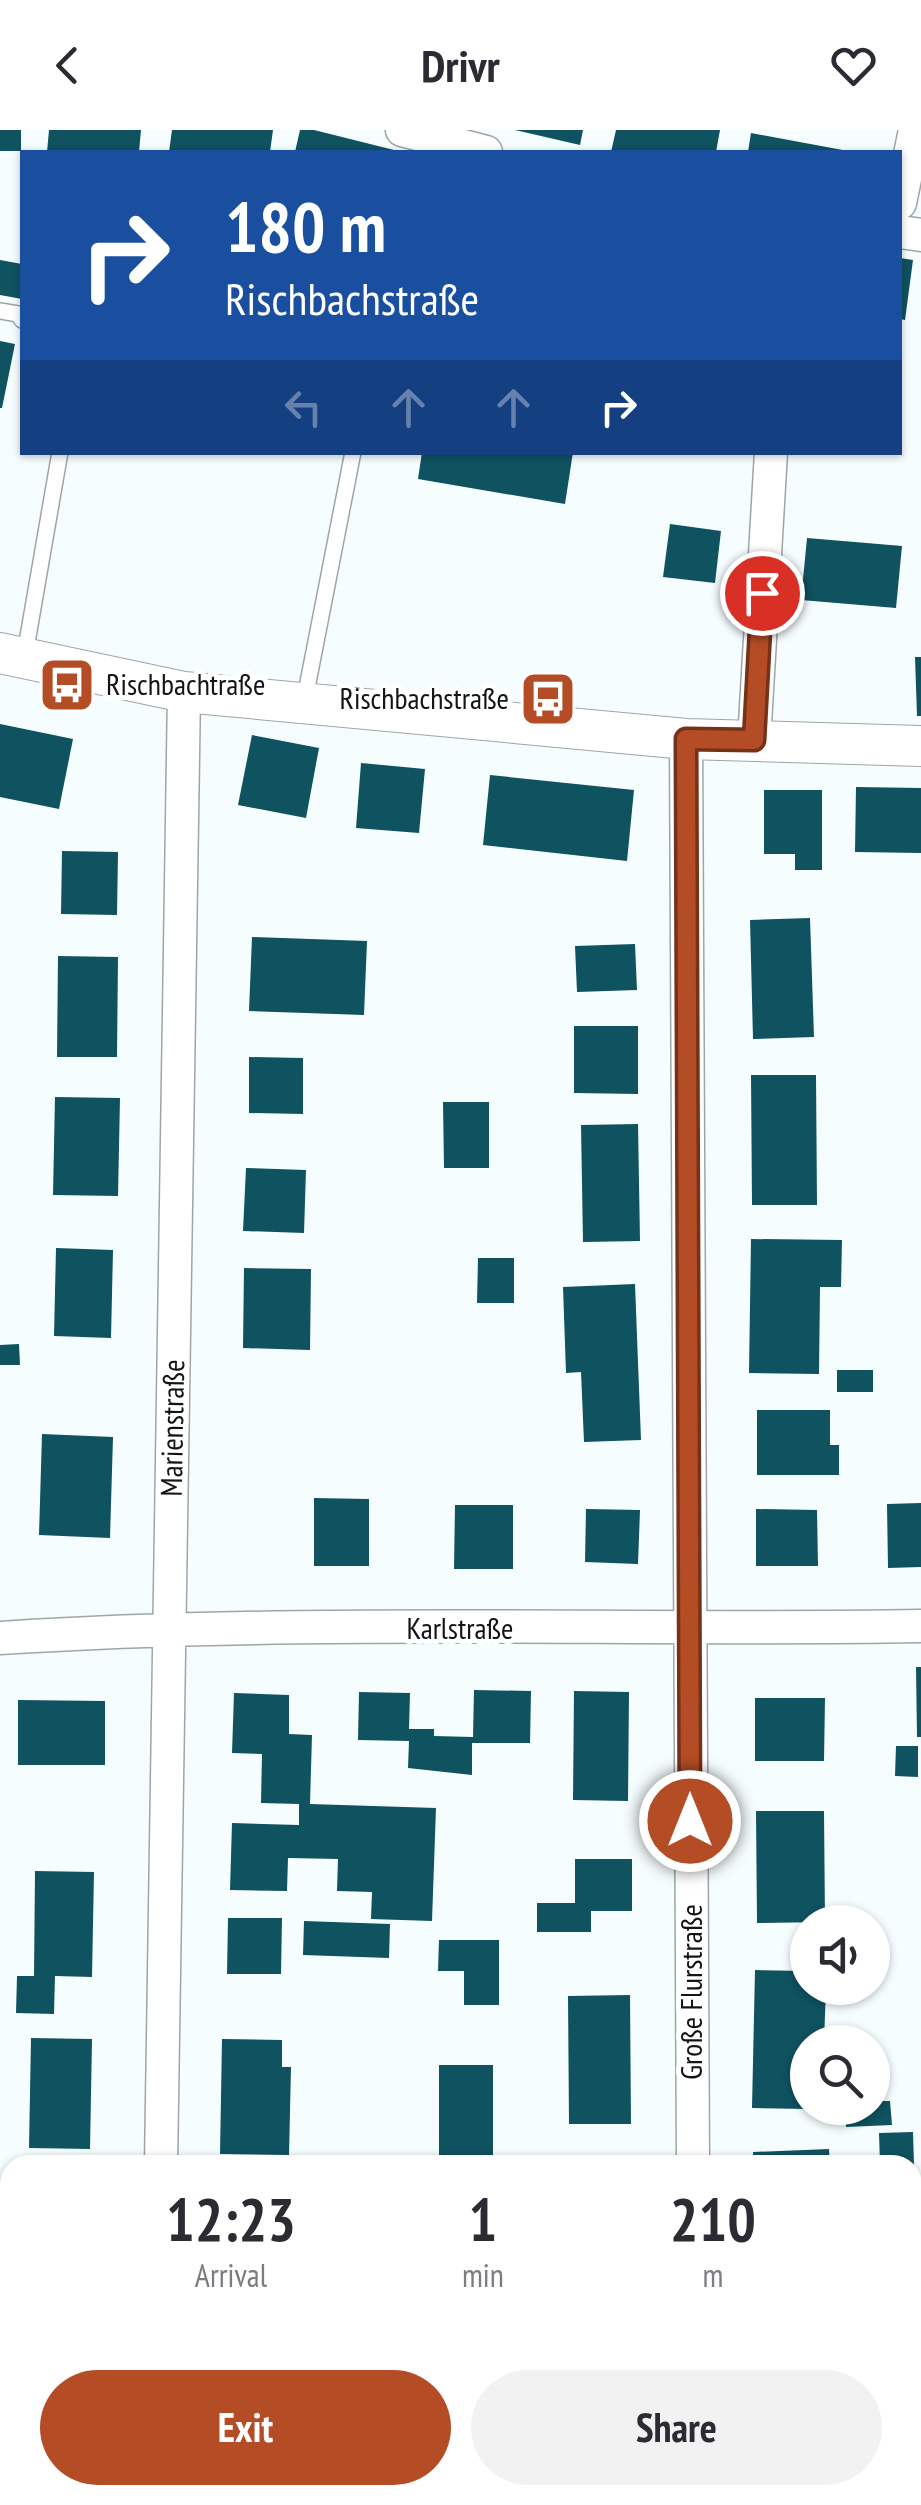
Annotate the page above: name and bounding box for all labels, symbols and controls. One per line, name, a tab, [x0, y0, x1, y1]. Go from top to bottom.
text: Drivr	[421, 36, 500, 94]
icon: back	[40, 38, 95, 93]
icon: heart	[826, 38, 881, 93]
text: 180 m	[225, 181, 386, 271]
icon: right	[60, 190, 190, 320]
text: Rischbachstraße	[225, 269, 479, 327]
icon: left	[276, 380, 331, 435]
icon: ahead	[381, 380, 436, 435]
icon: ahead	[486, 380, 541, 435]
icon: right	[591, 380, 646, 435]
pin	[720, 551, 805, 636]
icon: arrive	[735, 566, 790, 621]
bus stop icon: Rischbachtraße	[37, 655, 97, 715]
place label: Rischbachtraße	[106, 664, 265, 703]
bus stop icon: Rischbachstraße	[518, 669, 578, 729]
place label: Rischbachstraße	[340, 678, 509, 717]
street label: Marienstraße	[151, 1359, 192, 1497]
street label: Karlstraße	[406, 1608, 514, 1647]
position arrow	[638, 1769, 742, 1873]
street label: Große Flurstraße	[671, 1904, 710, 2080]
map controls	[790, 1905, 890, 2125]
button: sound	[790, 1905, 890, 2005]
button: search	[790, 2025, 890, 2125]
text: 12:23	[166, 2180, 296, 2258]
text: 1	[469, 2180, 497, 2258]
text: 210	[670, 2180, 756, 2258]
text: Arrival	[195, 2254, 267, 2296]
text: min	[462, 2254, 504, 2296]
text: m	[702, 2254, 723, 2296]
button: Exit	[40, 2370, 451, 2485]
button: Share	[471, 2370, 882, 2485]

